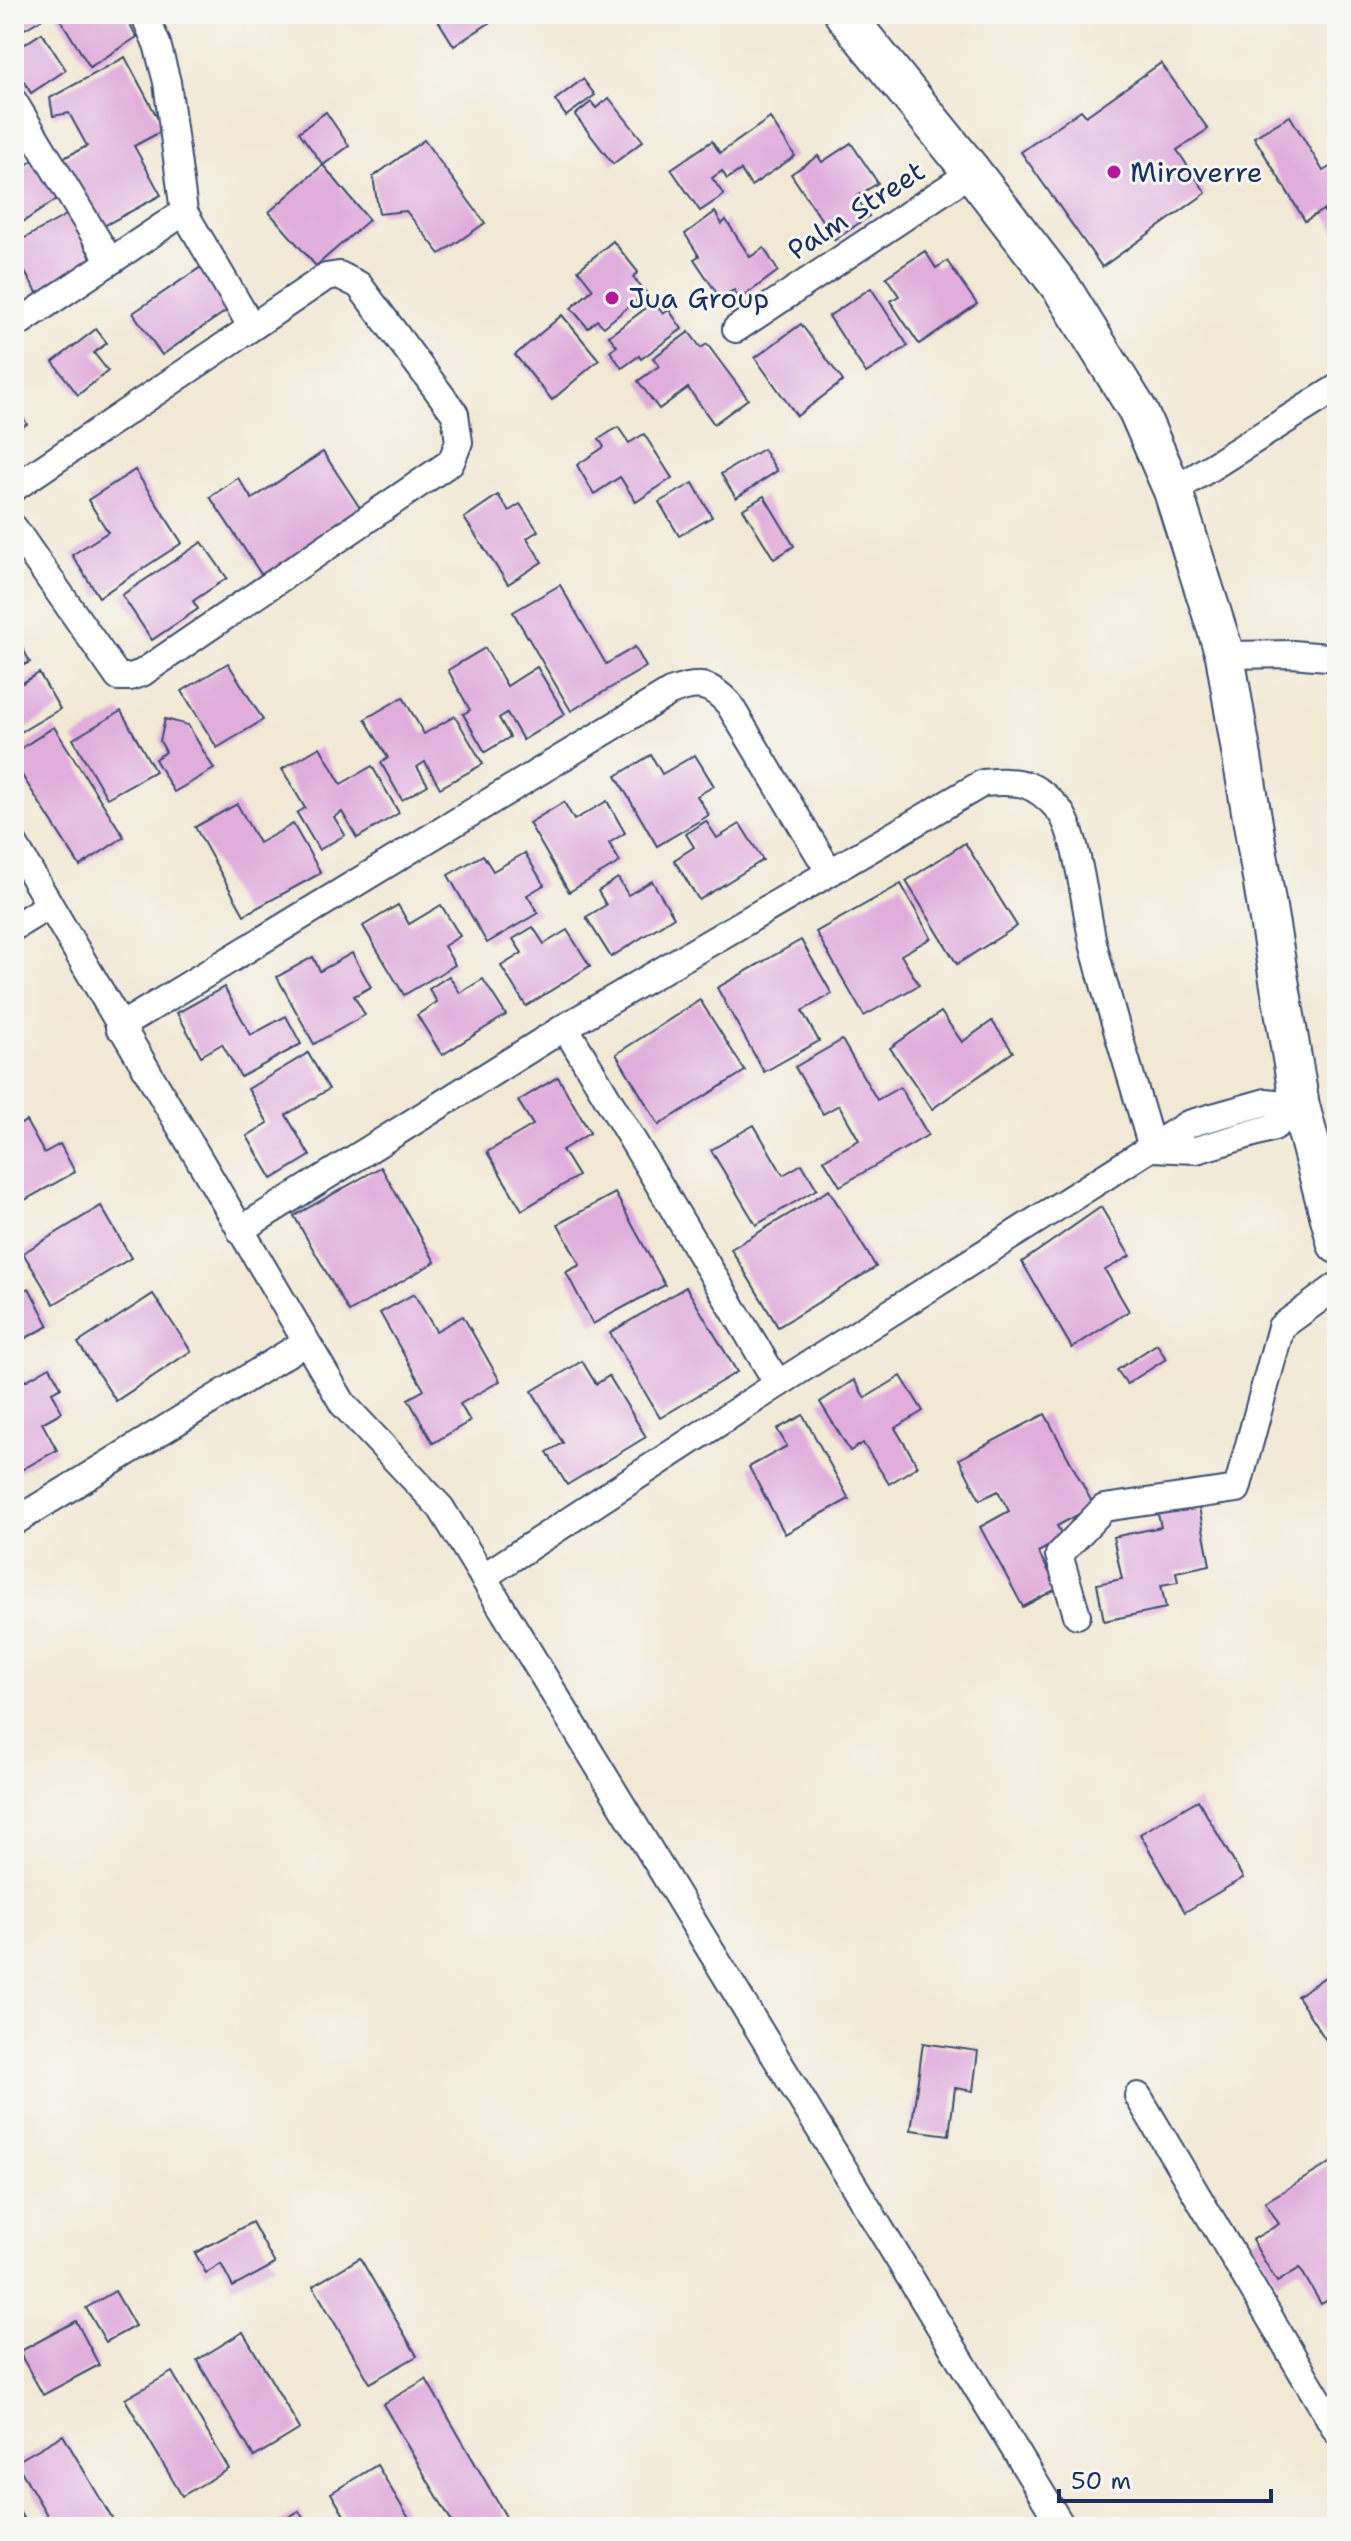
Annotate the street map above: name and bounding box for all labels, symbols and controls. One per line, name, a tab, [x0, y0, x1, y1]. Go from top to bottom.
street label: Palm Street	[780, 151, 932, 269]
place label: Miroverre	[1130, 153, 1263, 191]
marker: Miroverre	[1105, 163, 1123, 181]
place label: Jua Group	[628, 279, 769, 317]
marker: Jua Group	[603, 289, 621, 307]
scale bar	[1059, 2453, 1271, 2503]
text: 50 m	[1071, 2465, 1131, 2497]

